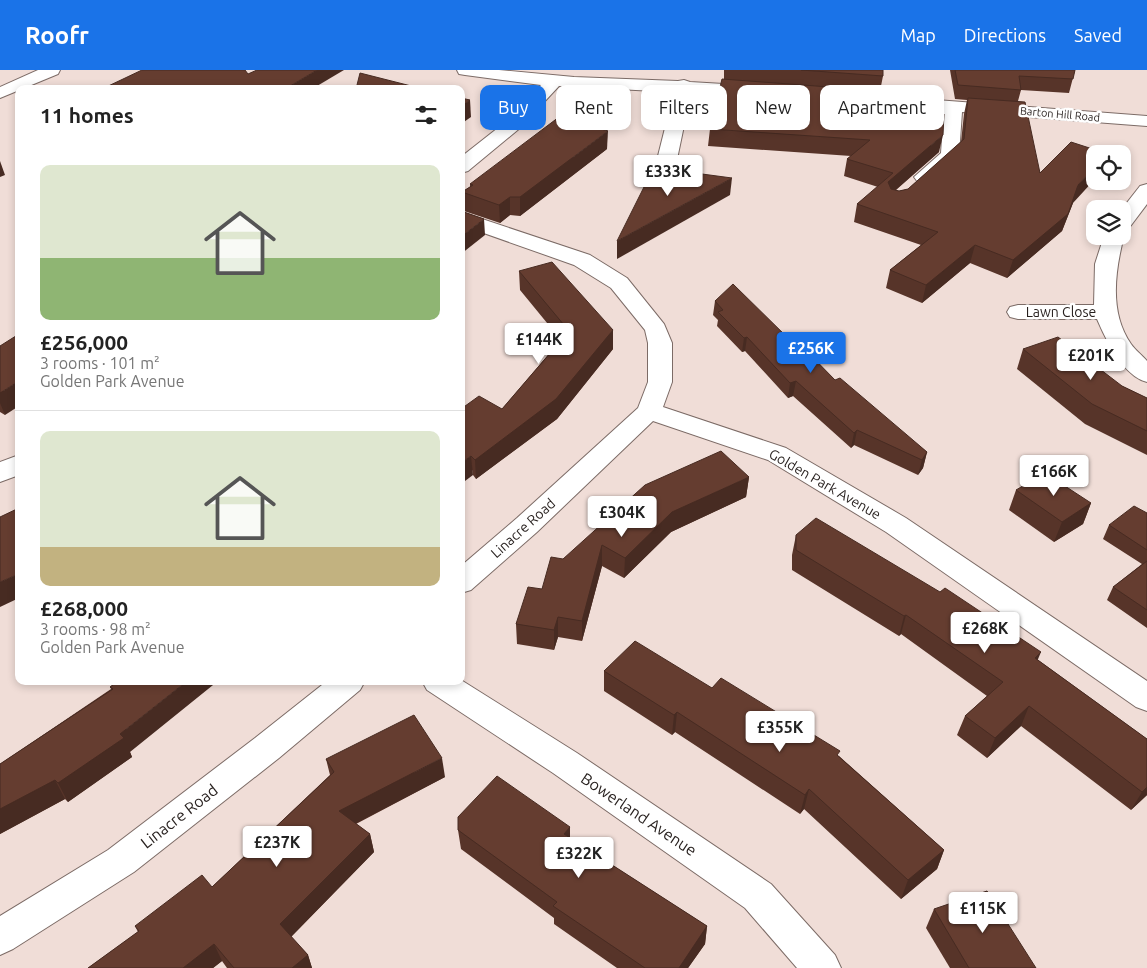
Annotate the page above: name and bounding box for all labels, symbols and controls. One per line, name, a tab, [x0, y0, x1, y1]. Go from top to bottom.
text: Roofr	[25, 22, 89, 49]
text: Map	[900, 25, 936, 45]
text: Directions	[964, 25, 1046, 45]
text: Saved	[1074, 25, 1122, 45]
chip: Buy	[480, 85, 546, 130]
chip: Rent	[556, 85, 631, 130]
chip: Filters	[641, 85, 727, 130]
chip: New	[737, 85, 810, 130]
chip: Apartment	[820, 85, 944, 130]
icon: filters	[412, 101, 440, 129]
text: 11 homes	[40, 103, 134, 127]
street label: Barton Hill Road	[1019, 105, 1101, 123]
map controls	[1086, 145, 1131, 245]
button: locate	[1086, 145, 1131, 190]
pin: £333K	[633, 154, 703, 197]
text: £333K	[645, 162, 691, 180]
icon: home	[195, 198, 285, 288]
button: layers	[1086, 200, 1131, 245]
street label: Lawn Close	[1026, 304, 1096, 320]
pin: £144K	[504, 322, 574, 365]
text: £256,000	[40, 330, 128, 354]
text: £144K	[516, 330, 562, 348]
pin: £256K	[776, 332, 846, 374]
pin: £201K	[1056, 338, 1126, 381]
text: £256K	[788, 339, 834, 357]
text: £201K	[1068, 346, 1114, 364]
text: 3 rooms · 101 m²	[40, 354, 160, 372]
text: Golden Park Avenue	[40, 372, 185, 390]
street label: Golden Park Avenue	[766, 445, 884, 523]
pin: £166K	[1019, 454, 1089, 497]
text: £166K	[1031, 462, 1077, 480]
icon: home	[195, 463, 285, 553]
street label: Linacre Road	[488, 495, 558, 561]
pin: £304K	[587, 496, 657, 538]
text: £304K	[599, 503, 645, 521]
text: £268,000	[40, 596, 128, 620]
pin: £268K	[950, 612, 1020, 654]
text: £268K	[962, 619, 1008, 637]
text: 3 rooms · 98 m²	[40, 620, 151, 638]
text: Golden Park Avenue	[40, 638, 185, 656]
pin: £355K	[745, 710, 815, 753]
text: £355K	[757, 718, 803, 736]
street label: Bowerland Avenue	[578, 769, 700, 859]
street label: Linacre Road	[137, 781, 221, 851]
pin: £237K	[242, 826, 312, 868]
text: £237K	[254, 833, 300, 851]
pin: £322K	[544, 836, 614, 879]
text: £322K	[556, 844, 602, 862]
pin: £115K	[948, 892, 1018, 934]
text: £115K	[960, 899, 1006, 917]

